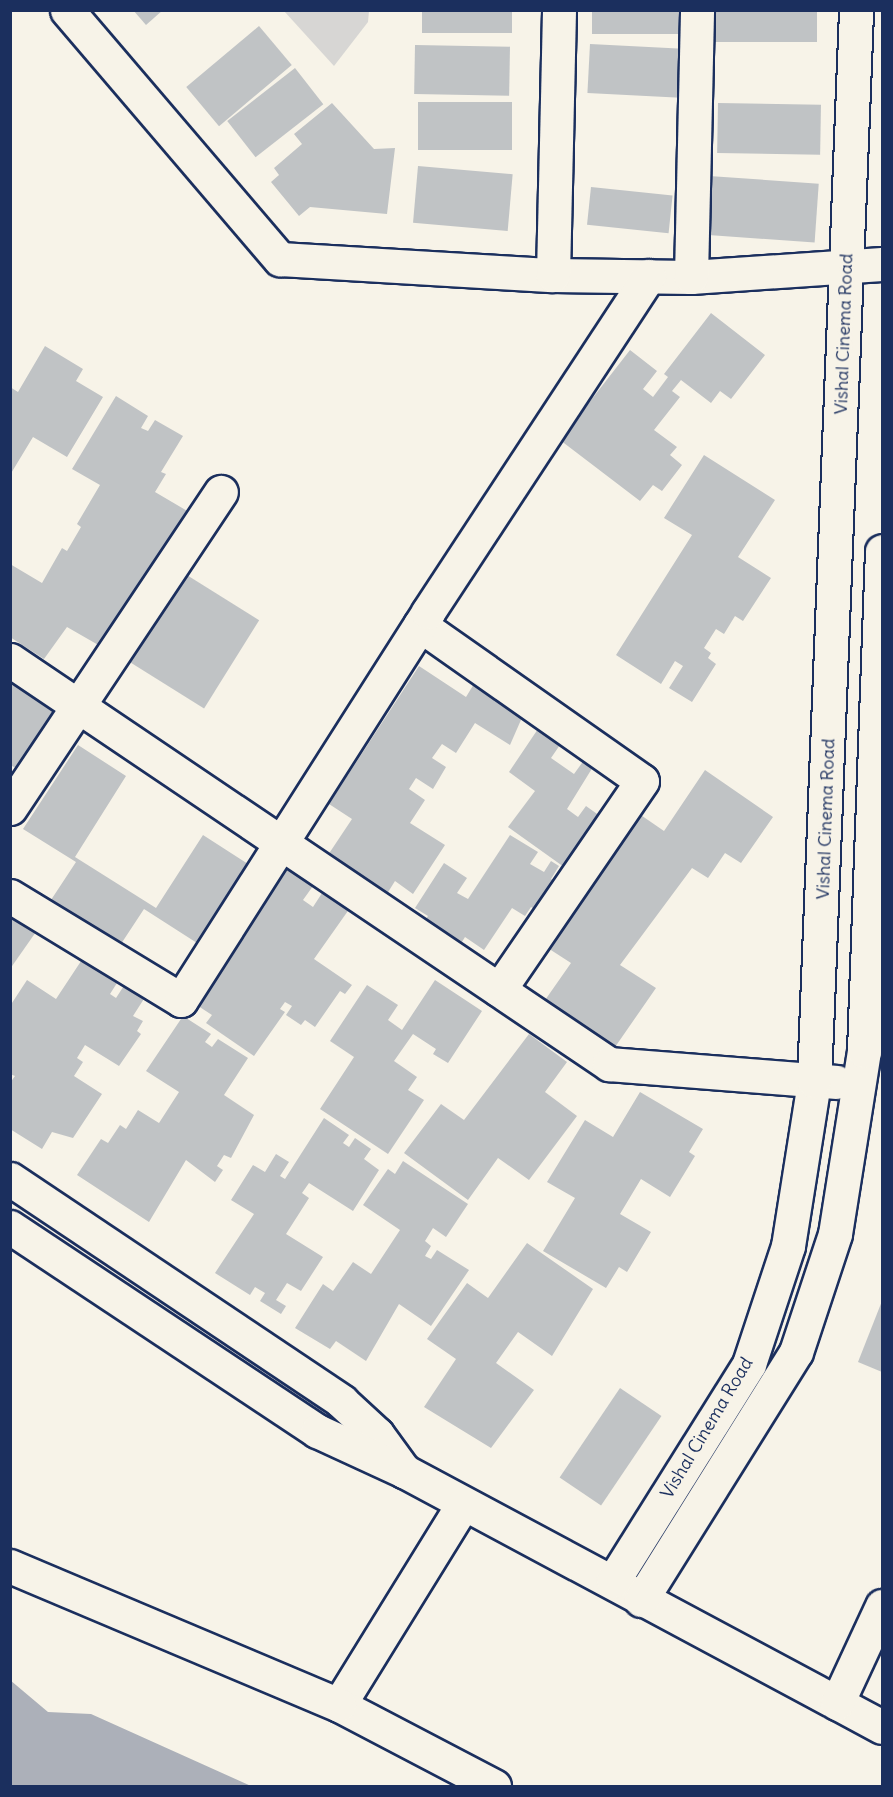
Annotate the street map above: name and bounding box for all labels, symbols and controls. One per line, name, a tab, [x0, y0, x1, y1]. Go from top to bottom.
street label: Vishal Cinema Road	[830, 253, 858, 415]
street label: Vishal Cinema Road	[812, 738, 840, 900]
street label: Vishal Cinema Road	[656, 1353, 758, 1503]

